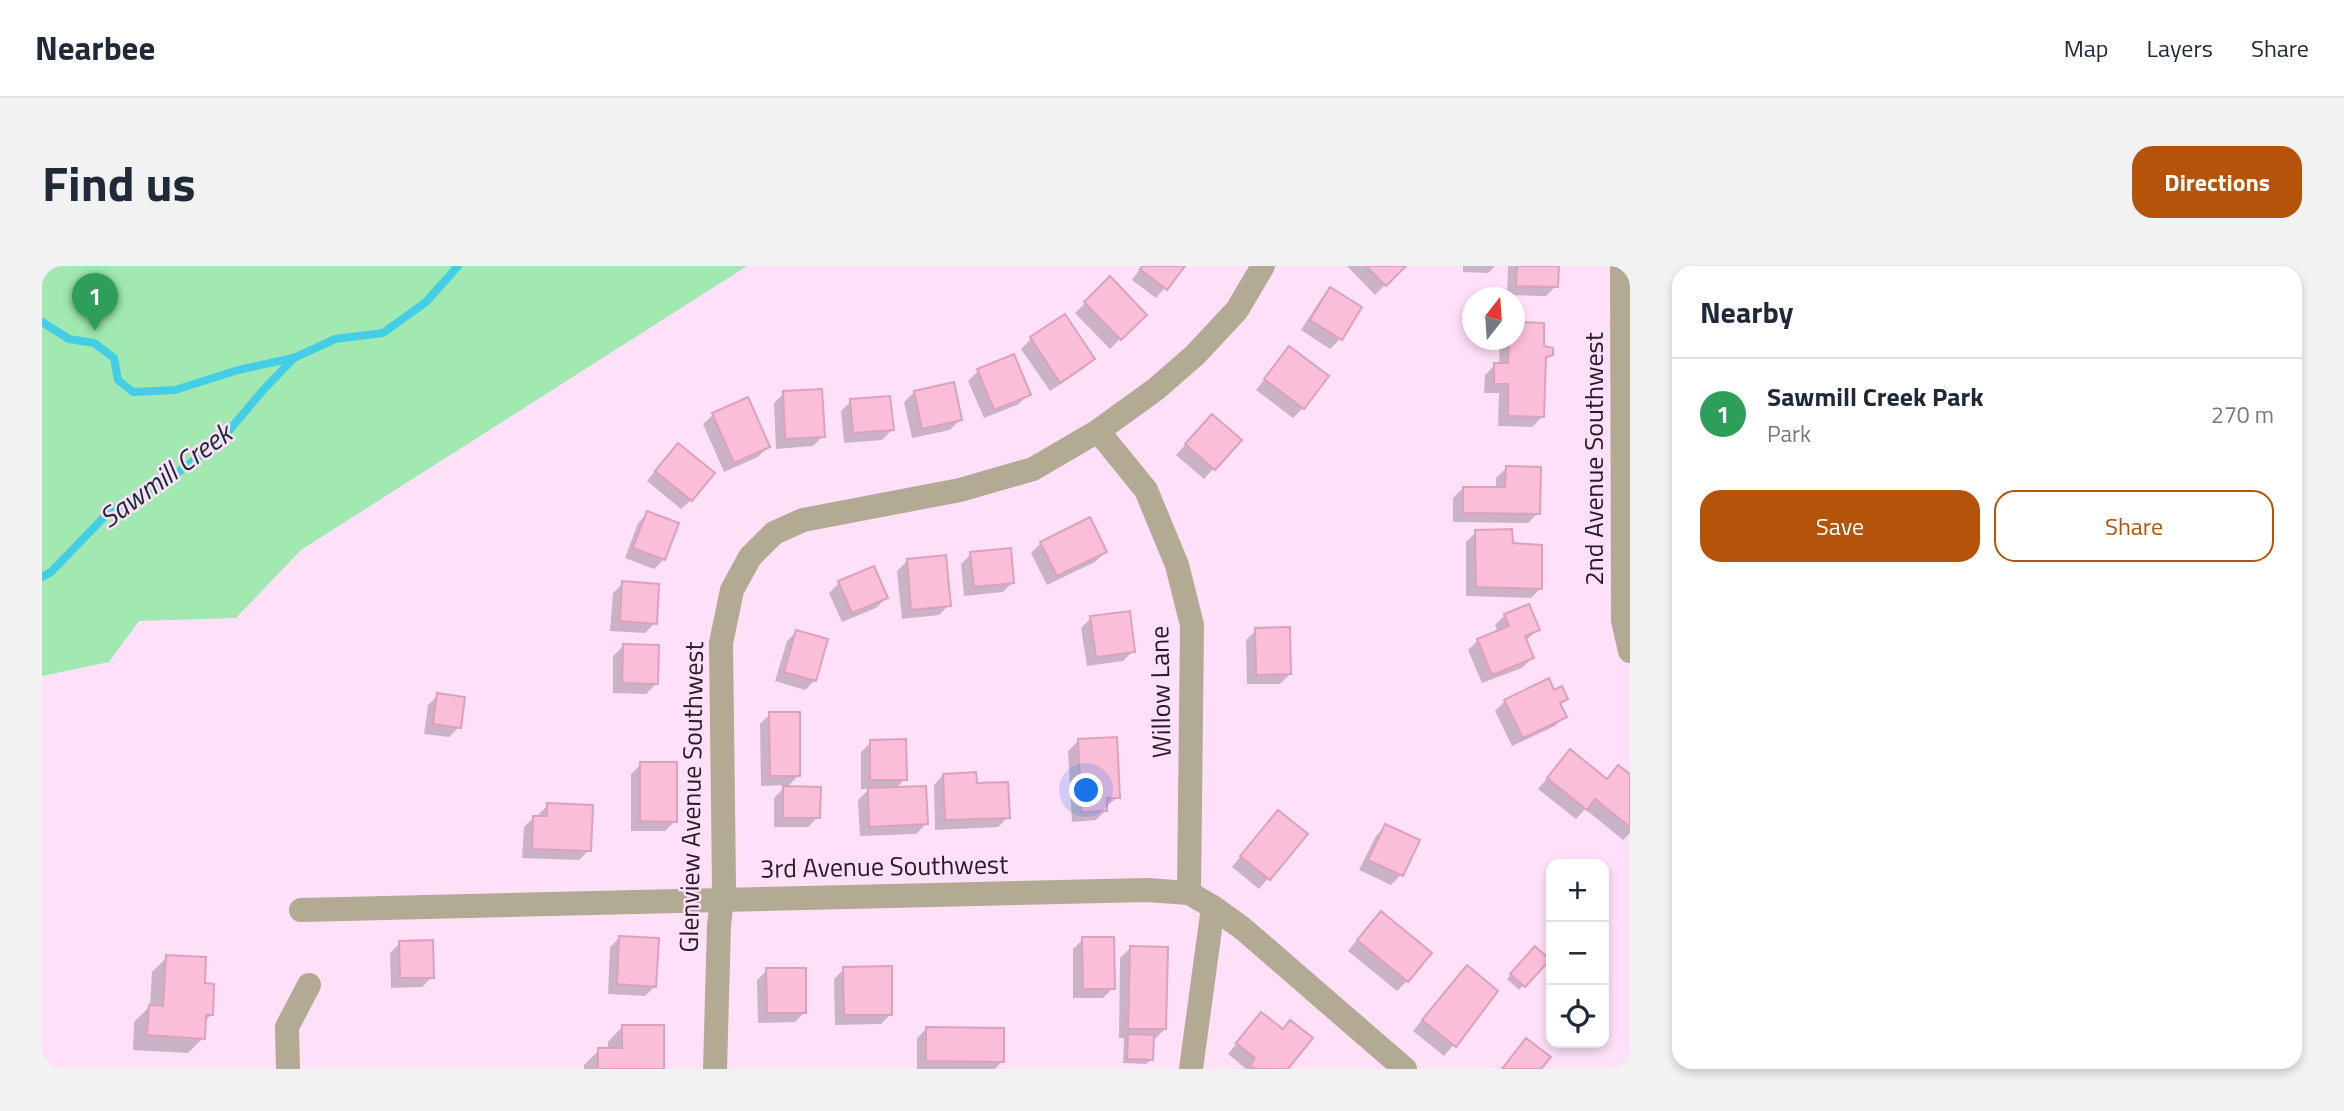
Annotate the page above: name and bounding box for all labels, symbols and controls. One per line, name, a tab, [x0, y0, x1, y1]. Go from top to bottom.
text: Nearbee	[35, 23, 155, 73]
text: Map	[2064, 30, 2109, 66]
text: Layers	[2147, 30, 2213, 66]
text: Share	[2251, 30, 2309, 66]
text: Find us	[42, 145, 196, 220]
button: Directions	[2132, 146, 2302, 218]
pin: 1	[72, 273, 118, 331]
north arrow	[1462, 287, 1525, 350]
text: Nearby	[1700, 289, 1793, 335]
street label: 2nd Avenue Southwest	[1574, 332, 1613, 586]
text: Sawmill Creek Park	[1767, 377, 1984, 416]
text: 1	[1717, 397, 1729, 432]
text: 270 m	[2211, 397, 2274, 432]
water label: Sawmill Creek	[90, 410, 243, 538]
text: Park	[1767, 416, 1811, 451]
button: Save	[1700, 490, 1980, 562]
button: Share	[1994, 490, 2274, 562]
street label: Willow Lane	[1139, 625, 1181, 759]
street label: Glenview Avenue Southwest	[669, 641, 713, 953]
your location	[1069, 773, 1103, 807]
street label: 3rd Avenue Southwest	[759, 844, 1009, 888]
map controls	[1546, 859, 1609, 1048]
button: +	[1546, 859, 1609, 922]
button: −	[1546, 922, 1609, 985]
button: locate	[1546, 985, 1609, 1048]

